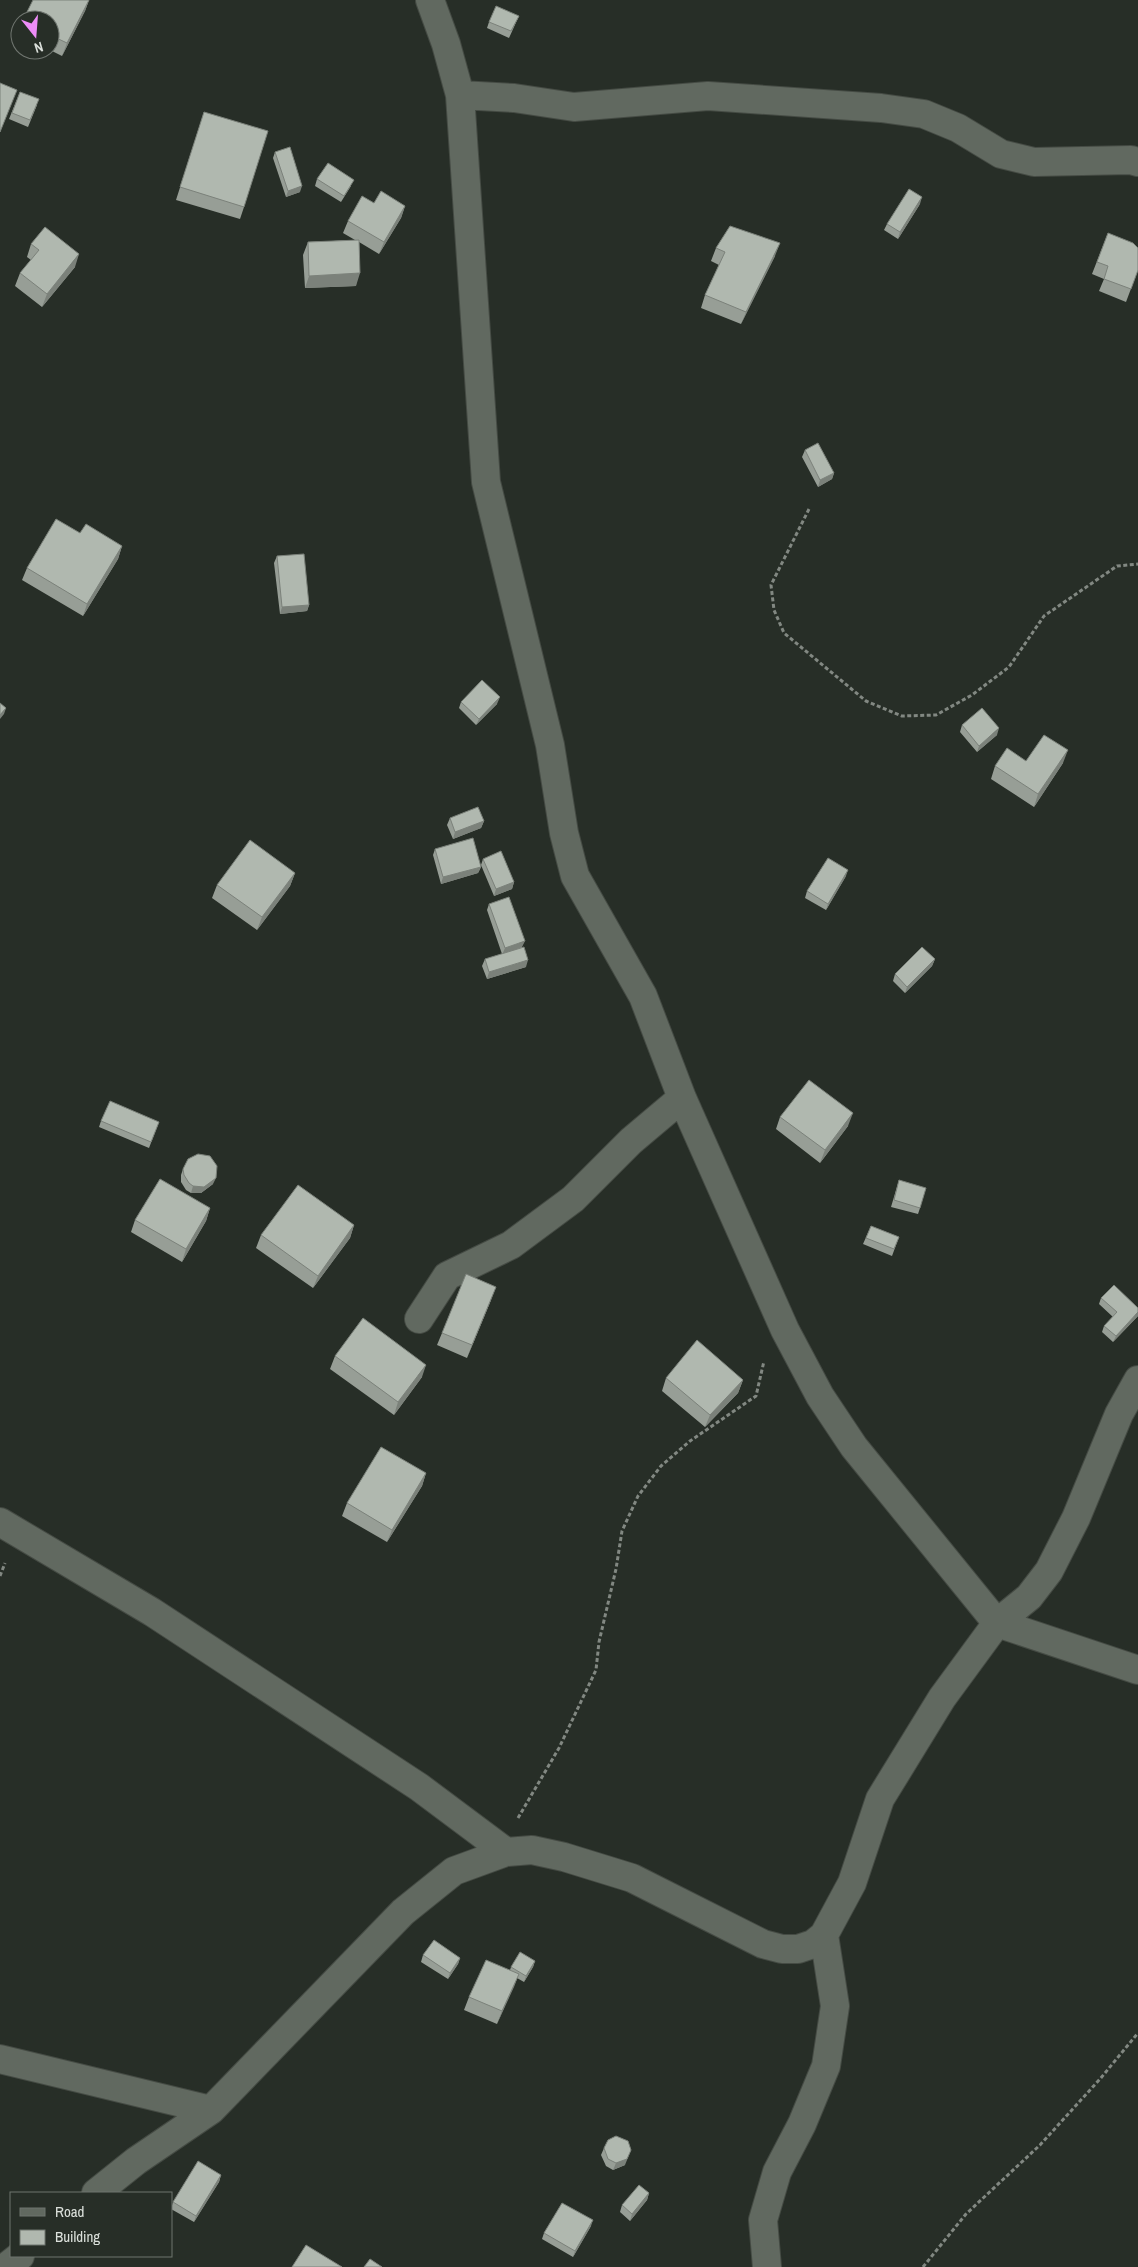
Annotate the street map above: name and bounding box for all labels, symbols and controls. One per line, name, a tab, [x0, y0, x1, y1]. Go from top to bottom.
north arrow	[10, 10, 60, 60]
text: N	[32, 38, 45, 57]
legend	[10, 2192, 172, 2257]
text: Road	[55, 2201, 84, 2222]
text: Building	[55, 2226, 100, 2247]

